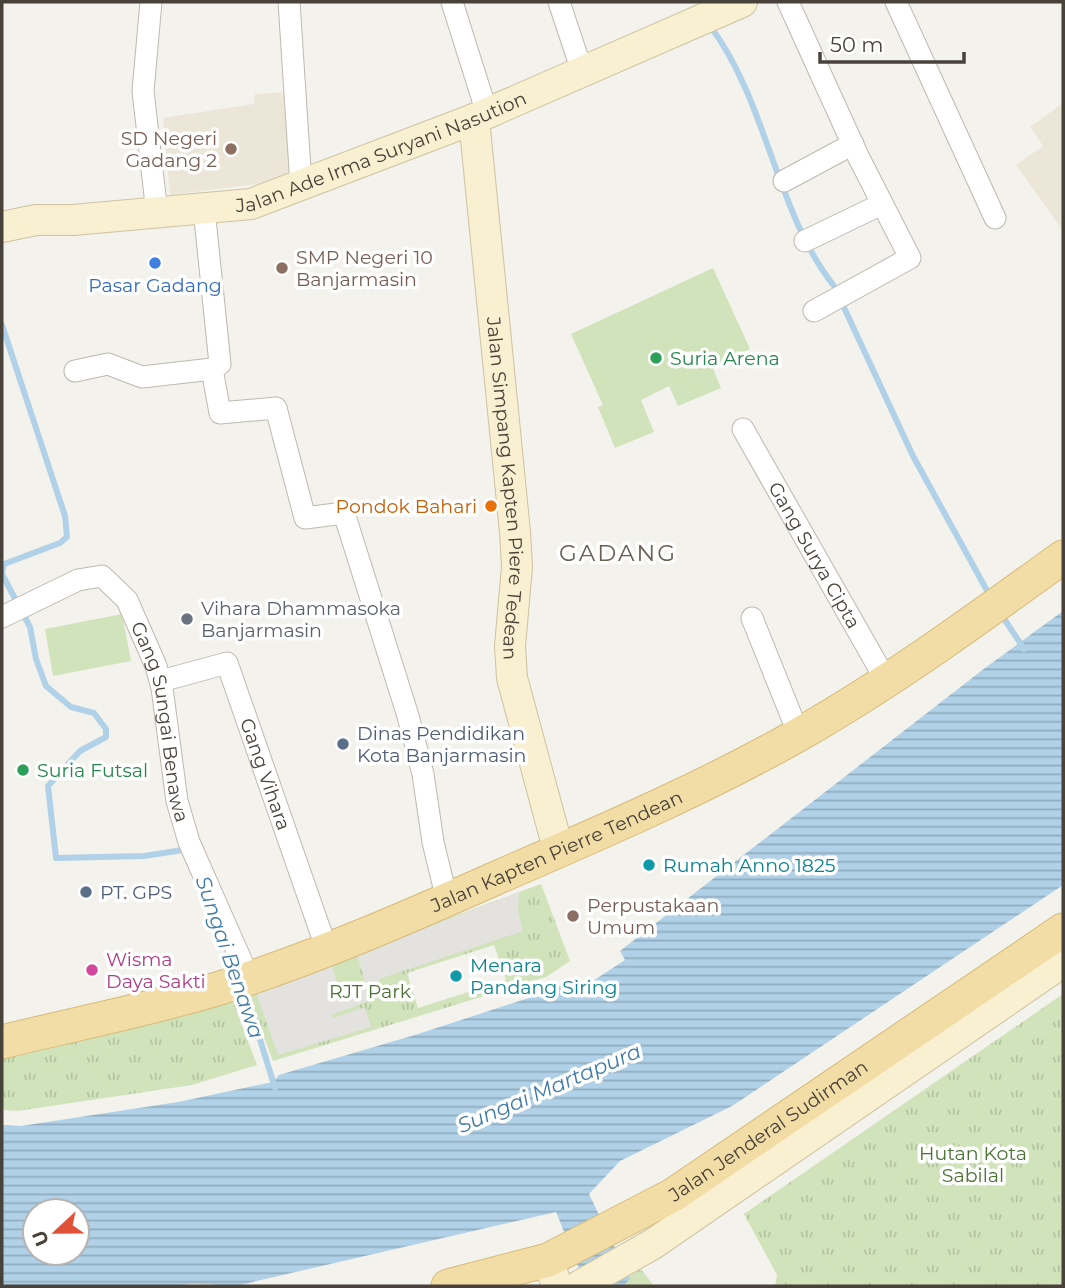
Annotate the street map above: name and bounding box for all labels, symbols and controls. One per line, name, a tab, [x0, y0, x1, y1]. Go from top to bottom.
scale bar	[820, 21, 964, 65]
text: 50 m	[830, 32, 884, 57]
street label: Jalan Ade Irma Suryani Nasution	[234, 86, 530, 217]
place label: SD Negeri Gadang 2	[121, 127, 217, 172]
marker: SD Negeri Gadang 2	[223, 141, 239, 157]
place label: SMP Negeri 10 Banjarmasin	[296, 246, 433, 291]
marker: Pasar Gadang	[147, 255, 163, 271]
marker: SMP Negeri 10 Banjarmasin	[274, 260, 290, 276]
place label: Pasar Gadang	[88, 274, 222, 297]
street label: Jalan Simpang Kapten Piere Tedean	[482, 315, 528, 661]
place label: Suria Arena	[670, 347, 780, 370]
marker: Suria Arena	[648, 350, 664, 366]
street label: Gang Surya Cipta	[764, 478, 866, 632]
place label: Pondok Bahari	[336, 495, 477, 518]
marker: Pondok Bahari	[483, 498, 499, 514]
district label: GADANG	[559, 539, 677, 567]
place label: Vihara Dhammasoka Banjarmasin	[201, 597, 401, 642]
marker: Vihara Dhammasoka Banjarmasin	[179, 611, 195, 627]
street label: Gang Sungai Benawa	[126, 618, 194, 825]
street label: Gang Vihara	[236, 715, 296, 833]
place label: Dinas Pendidikan Kota Banjarmasin	[357, 722, 526, 767]
marker: Dinas Pendidikan Kota Banjarmasin	[335, 736, 351, 752]
place label: Suria Futsal	[37, 759, 148, 782]
marker: Suria Futsal	[15, 762, 31, 778]
street label: Jalan Kapten Pierre Tendean	[426, 785, 686, 917]
place label: Rumah Anno 1825	[663, 854, 836, 877]
marker: Rumah Anno 1825	[641, 857, 657, 873]
water label: Sungai Benawa	[190, 872, 270, 1042]
place label: PT. GPS	[100, 881, 172, 904]
marker: PT. GPS	[78, 884, 94, 900]
place label: Perpustakaan Umum	[587, 894, 719, 939]
marker: Perpustakaan Umum	[565, 908, 581, 924]
place label: Wisma Daya Sakti	[106, 948, 206, 993]
place label: Menara Pandang Siring	[470, 954, 618, 999]
marker: Wisma Daya Sakti	[84, 962, 100, 978]
marker: Menara Pandang Siring	[448, 968, 464, 984]
park label: RJT Park	[329, 980, 412, 1003]
water label: Sungai Martapura	[453, 1038, 645, 1138]
street label: Jalan Jenderal Sudirman	[663, 1055, 872, 1207]
park label: Hutan Kota Sabilal	[919, 1142, 1027, 1187]
north arrow	[21, 1197, 91, 1267]
text: U	[27, 1227, 54, 1249]

